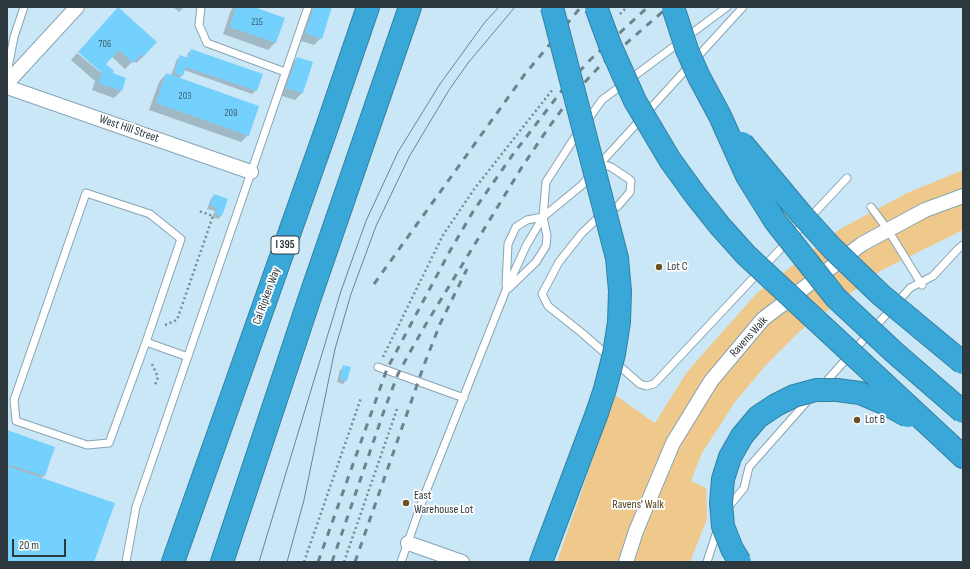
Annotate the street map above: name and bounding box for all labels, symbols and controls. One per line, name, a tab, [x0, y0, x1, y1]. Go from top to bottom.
house number: 215	[251, 16, 263, 28]
house number: 706	[99, 38, 111, 50]
house number: 203	[179, 90, 191, 102]
house number: 209	[224, 107, 238, 119]
street label: West Hill Street	[97, 112, 161, 146]
road number: I 395	[271, 236, 299, 254]
place label: Lot C	[667, 260, 688, 274]
marker: Lot C	[654, 262, 664, 272]
street label: Cal Ripken Way	[250, 265, 284, 327]
street label: Ravens Walk	[727, 314, 771, 360]
place label: Lot B	[865, 413, 885, 427]
marker: Lot B	[852, 415, 862, 425]
place label: East Warehouse Lot	[414, 489, 473, 517]
marker: East Warehouse Lot	[401, 498, 411, 508]
park label: Ravens' Walk	[612, 498, 664, 512]
scale bar	[14, 531, 68, 557]
text: 20 m	[19, 538, 39, 553]

